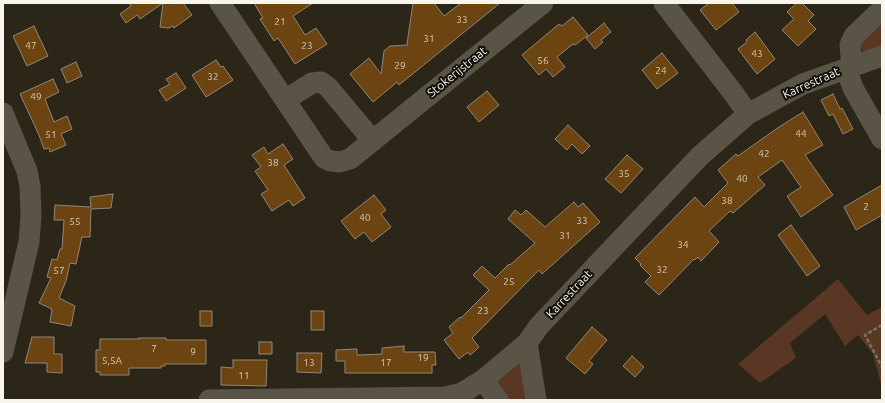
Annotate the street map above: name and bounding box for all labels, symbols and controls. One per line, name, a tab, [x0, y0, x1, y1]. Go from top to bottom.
house number: 33	[456, 14, 468, 26]
house number: 21	[274, 16, 286, 28]
house number: 31	[423, 33, 435, 45]
house number: 47	[25, 40, 37, 52]
house number: 23	[301, 40, 313, 52]
street label: Stokerijstraat	[424, 44, 490, 100]
house number: 43	[751, 48, 763, 60]
house number: 56	[537, 55, 549, 67]
house number: 29	[394, 60, 406, 72]
street label: Karrestraat	[780, 64, 842, 102]
house number: 24	[655, 65, 667, 77]
house number: 32	[207, 71, 219, 83]
house number: 49	[30, 91, 42, 103]
house number: 44	[795, 128, 807, 140]
house number: 51	[45, 129, 57, 141]
house number: 42	[758, 148, 770, 160]
house number: 38	[267, 157, 279, 169]
house number: 35	[618, 168, 630, 180]
house number: 40	[736, 173, 748, 185]
house number: 38	[721, 195, 733, 207]
house number: 2	[863, 201, 869, 213]
house number: 40	[359, 212, 371, 224]
house number: 33	[576, 215, 588, 227]
house number: 55	[69, 216, 81, 228]
house number: 31	[559, 230, 571, 242]
house number: 34	[677, 239, 689, 251]
house number: 32	[656, 264, 668, 276]
house number: 57	[53, 265, 65, 277]
street label: Karrestraat	[543, 267, 595, 321]
house number: 25	[503, 276, 515, 288]
house number: 23	[477, 305, 489, 317]
house number: 7	[151, 343, 157, 355]
house number: 9	[190, 346, 196, 358]
house number: 19	[417, 352, 429, 364]
house number: 5,5A	[102, 355, 122, 367]
house number: 13	[303, 357, 315, 369]
house number: 17	[380, 357, 392, 369]
house number: 11	[238, 370, 250, 382]

